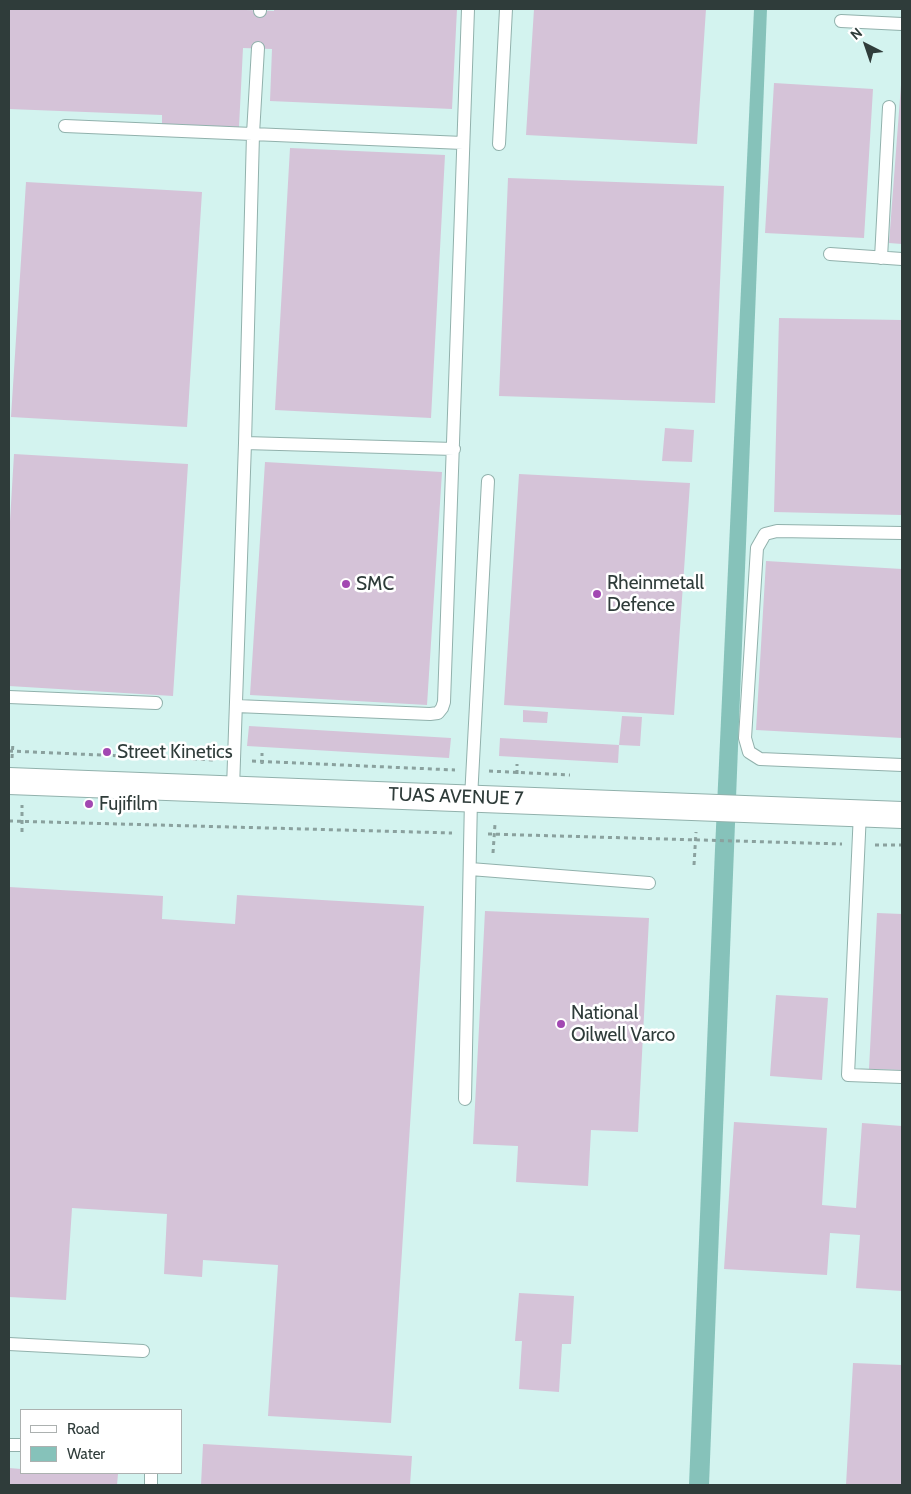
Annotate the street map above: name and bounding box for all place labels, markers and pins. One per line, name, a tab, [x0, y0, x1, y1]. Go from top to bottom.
place label: Rheinmetall Defence	[607, 572, 704, 616]
place label: SMC	[356, 573, 394, 595]
marker: SMC	[340, 578, 352, 590]
marker: Rheinmetall Defence	[591, 588, 603, 600]
place label: Street Kinetics	[117, 741, 233, 763]
marker: Street Kinetics	[101, 746, 113, 758]
place label: Fujifilm	[99, 793, 158, 815]
marker: Fujifilm	[83, 798, 95, 810]
place label: National Oilwell Varco	[571, 1002, 675, 1046]
marker: National Oilwell Varco	[555, 1018, 567, 1030]

